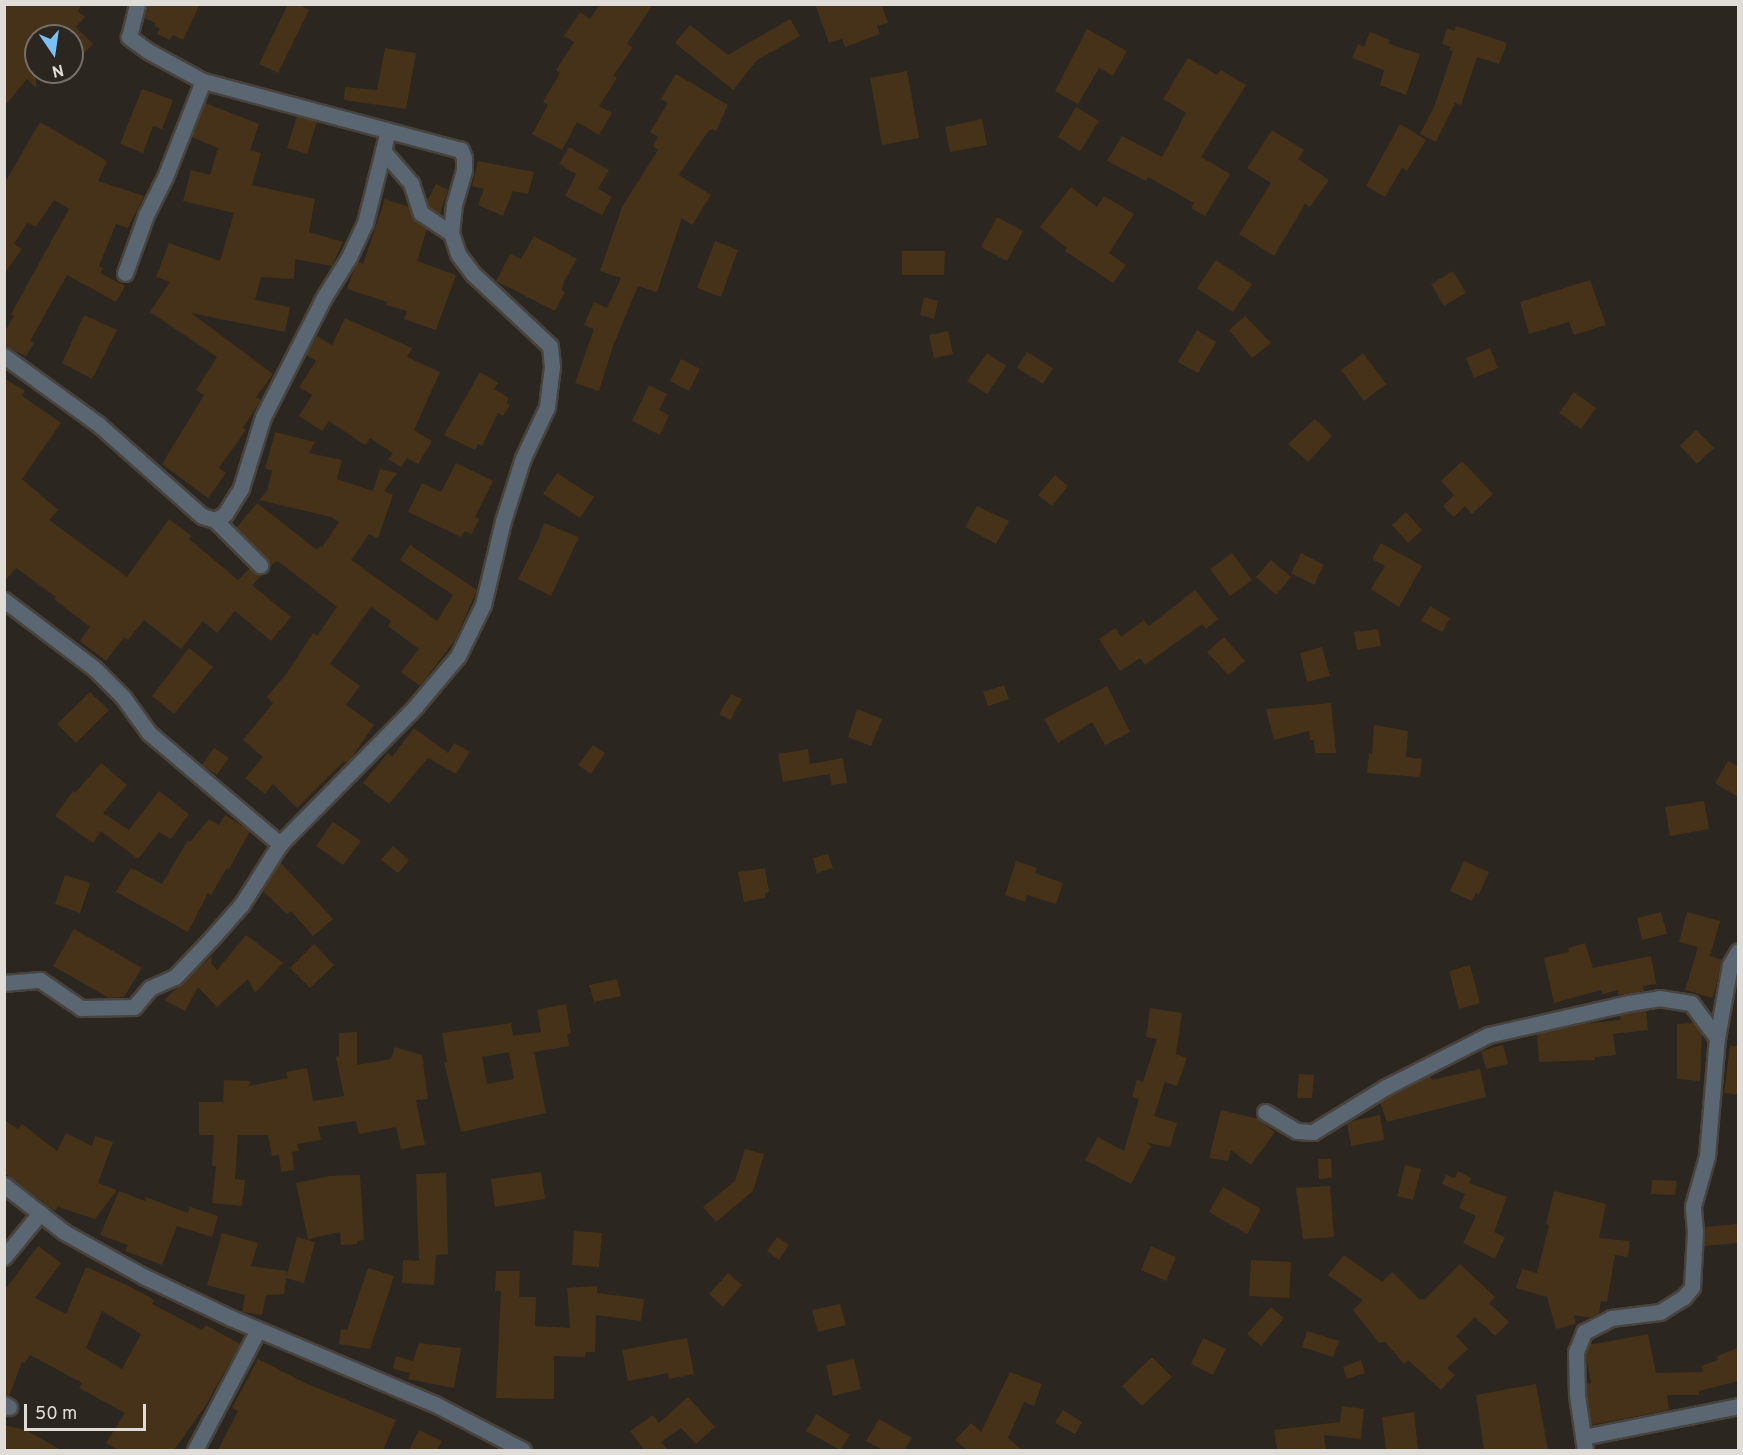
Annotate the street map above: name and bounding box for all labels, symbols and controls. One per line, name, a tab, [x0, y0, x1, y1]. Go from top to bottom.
north arrow	[24, 24, 84, 84]
text: N	[50, 59, 65, 81]
scale bar	[27, 1392, 148, 1430]
text: 50 m	[35, 1403, 77, 1426]

